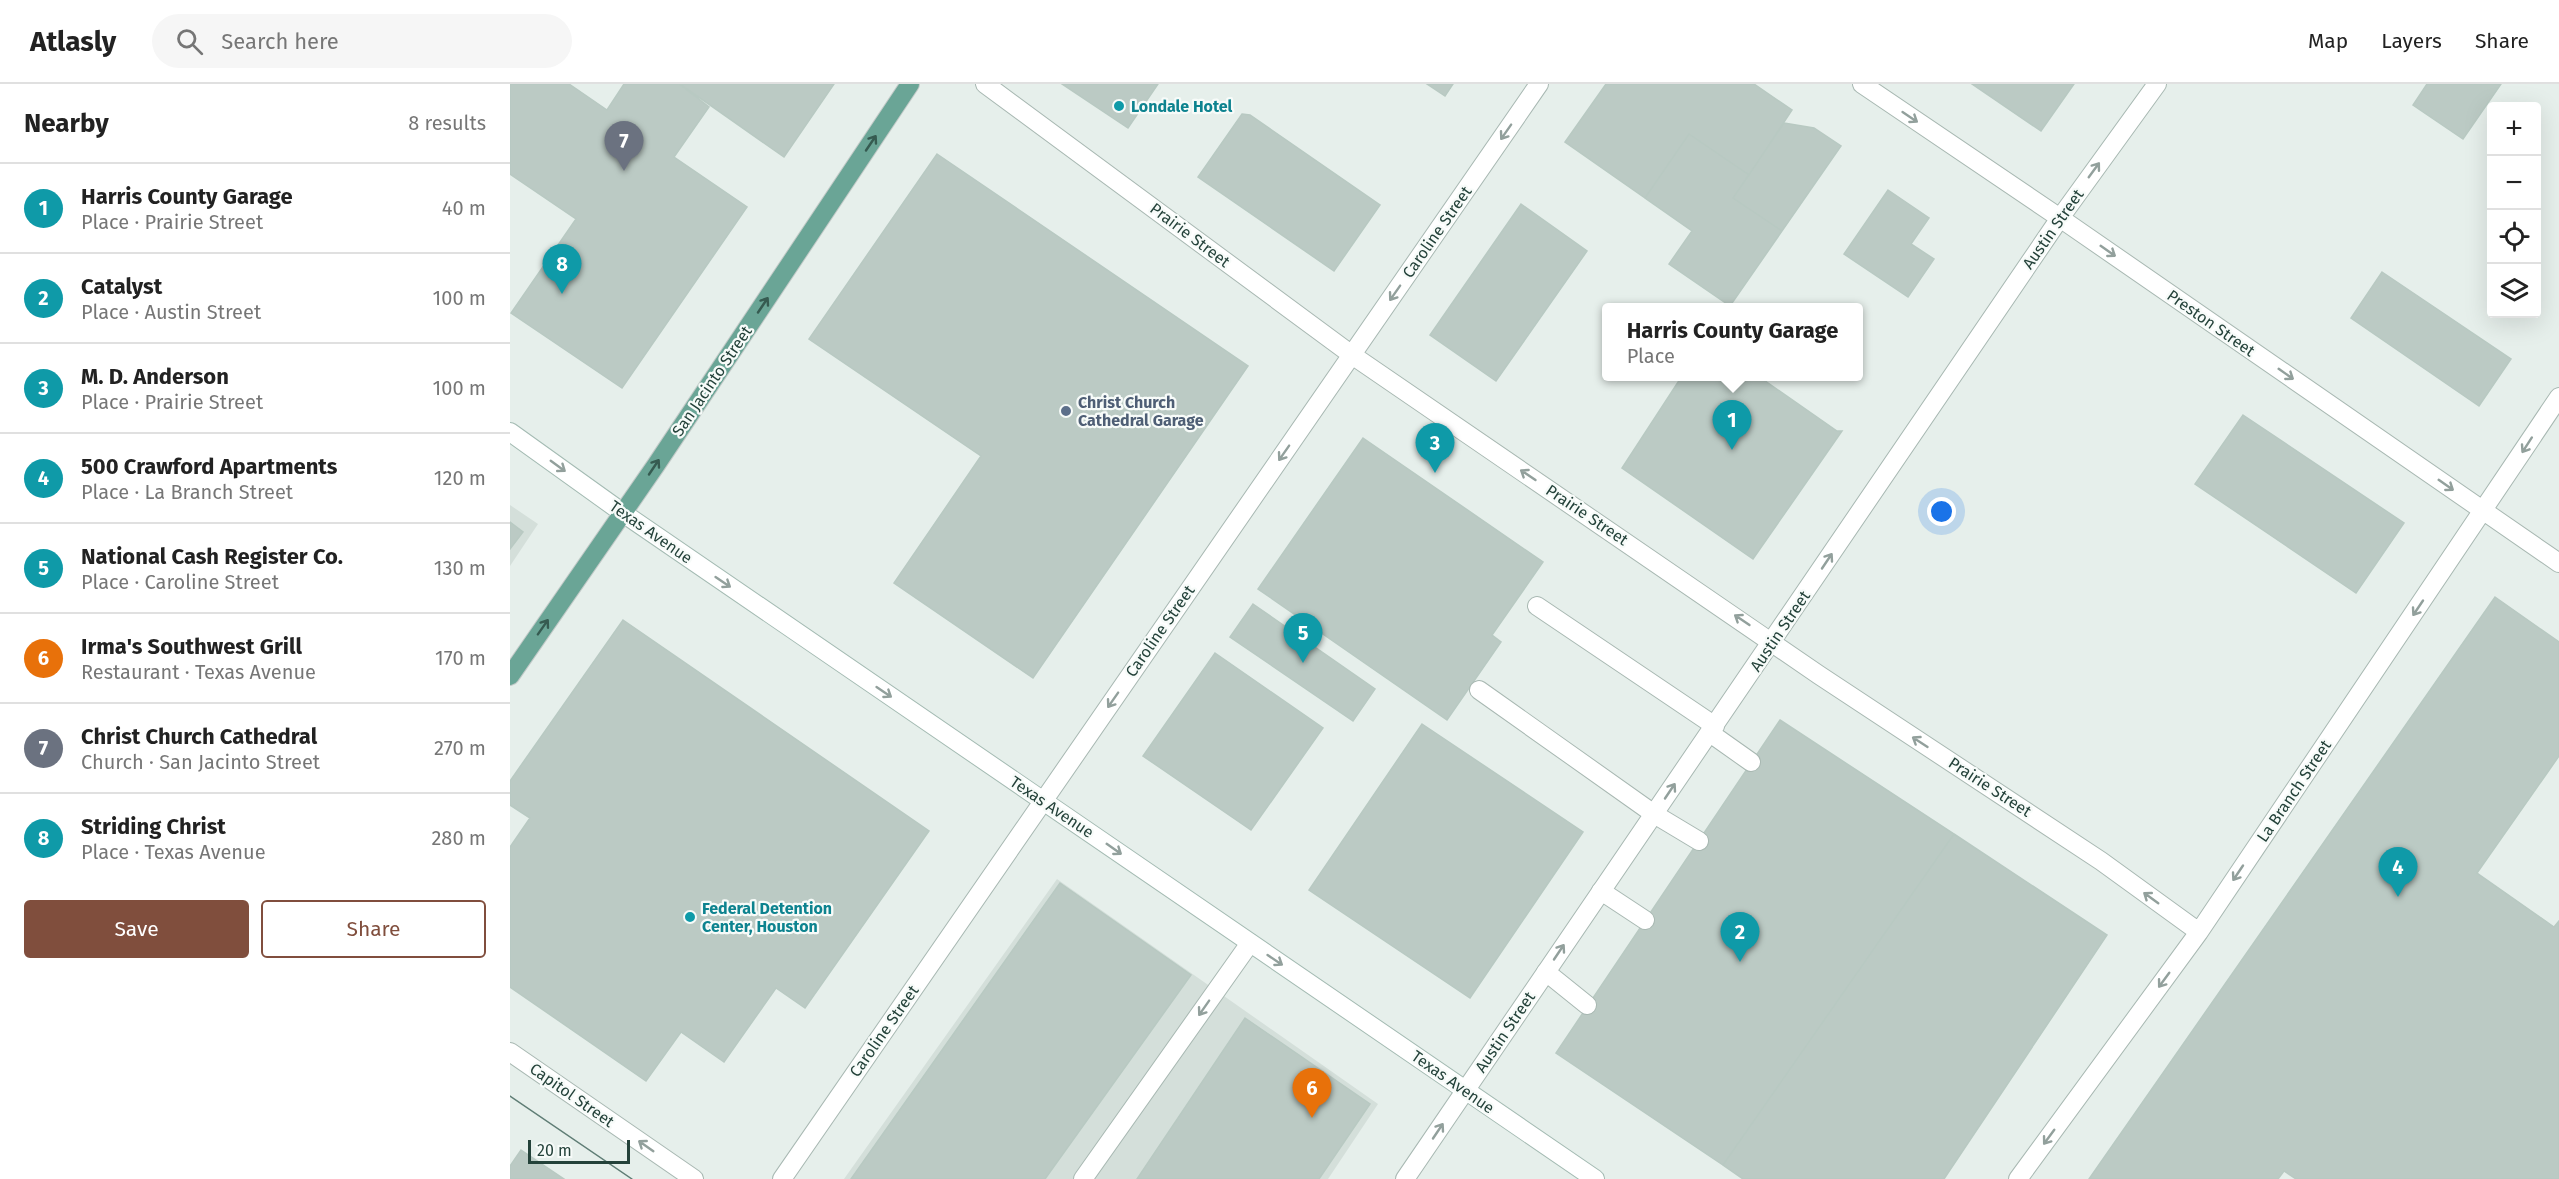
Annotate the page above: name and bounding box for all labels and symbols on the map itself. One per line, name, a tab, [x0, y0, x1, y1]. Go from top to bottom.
place label: Londale Hotel	[1131, 97, 1233, 116]
marker: Londale Hotel	[1112, 99, 1126, 113]
one-way arrow	[1902, 111, 1918, 123]
pin: 7	[604, 122, 644, 171]
one-way arrow	[1500, 124, 1512, 140]
one-way arrow	[865, 135, 877, 152]
one-way arrow	[2088, 163, 2101, 179]
street label: Caroline Street	[1398, 182, 1476, 281]
street label: Austin Street	[2018, 185, 2088, 273]
street label: Prairie Street	[1146, 199, 1234, 271]
pin: 8	[542, 244, 582, 294]
one-way arrow	[2099, 245, 2116, 257]
one-way arrow	[1389, 284, 1401, 300]
street label: Preston Street	[2163, 286, 2259, 360]
one-way arrow	[757, 297, 769, 314]
street label: San Jacinto Street	[668, 322, 756, 440]
one-way arrow	[2277, 368, 2293, 380]
place label: Christ Church Cathedral Garage	[1078, 393, 1204, 430]
pin: 1	[1712, 400, 1752, 450]
marker: Christ Church Cathedral Garage	[1059, 404, 1073, 418]
pin: 3	[1416, 424, 1454, 473]
one-way arrow	[2520, 437, 2533, 454]
one-way arrow	[1278, 444, 1290, 461]
one-way arrow	[648, 459, 660, 476]
one-way arrow	[549, 460, 565, 472]
one-way arrow	[1521, 469, 1537, 481]
one-way arrow	[2437, 479, 2453, 491]
street label: Prairie Street	[1542, 481, 1632, 550]
street label: Texas Avenue	[606, 496, 696, 568]
your location	[1927, 497, 1956, 526]
one-way arrow	[1821, 553, 1833, 570]
one-way arrow	[714, 576, 731, 588]
street label: Caroline Street	[1121, 581, 1199, 680]
street label: Austin Street	[1746, 587, 1814, 675]
one-way arrow	[2412, 599, 2425, 616]
pin: 5	[1284, 614, 1322, 663]
one-way arrow	[1733, 614, 1750, 627]
one-way arrow	[537, 620, 549, 636]
one-way arrow	[875, 686, 892, 698]
one-way arrow	[1107, 691, 1119, 707]
one-way arrow	[1912, 735, 1929, 748]
street label: La Branch Street	[2253, 736, 2335, 846]
street label: Prairie Street	[1945, 753, 2035, 821]
street label: Texas Avenue	[1007, 772, 1097, 842]
one-way arrow	[1664, 784, 1676, 800]
one-way arrow	[1105, 844, 1122, 856]
pin: 4	[2378, 848, 2418, 897]
one-way arrow	[2232, 865, 2245, 882]
one-way arrow	[2144, 892, 2160, 904]
place label: Federal Detention Center, Houston	[702, 899, 832, 936]
marker: Federal Detention Center, Houston	[683, 910, 697, 924]
pin: 2	[1720, 912, 1760, 962]
one-way arrow	[1553, 944, 1566, 961]
one-way arrow	[1266, 954, 1283, 966]
one-way arrow	[2158, 971, 2170, 987]
street label: Caroline Street	[845, 981, 923, 1080]
street label: Austin Street	[1471, 988, 1539, 1076]
one-way arrow	[1198, 999, 1210, 1016]
street label: Texas Avenue	[1408, 1046, 1498, 1118]
street label: Capitol Street	[526, 1059, 618, 1131]
pin: 6	[1292, 1068, 1332, 1118]
one-way arrow	[1432, 1123, 1444, 1139]
one-way arrow	[2043, 1129, 2055, 1145]
scale bar	[528, 1137, 630, 1164]
one-way arrow	[638, 1140, 655, 1152]

